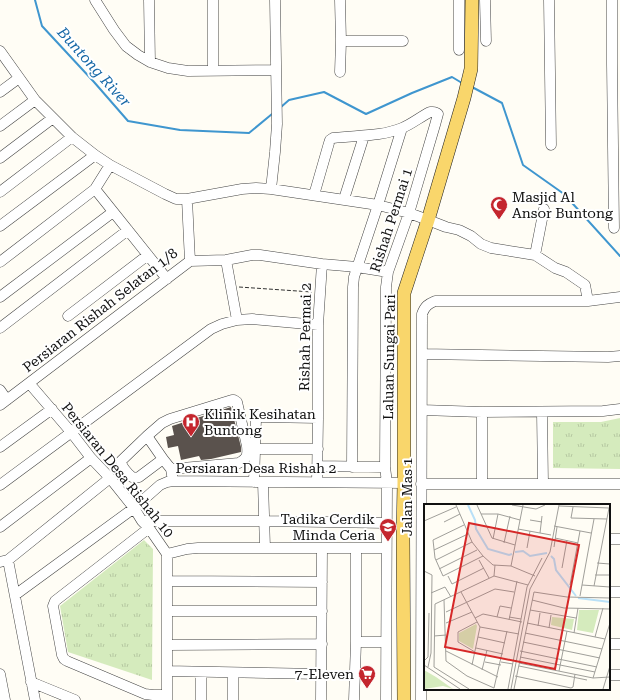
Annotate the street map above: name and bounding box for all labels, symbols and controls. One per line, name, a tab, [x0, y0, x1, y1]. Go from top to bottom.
water label: Buntong River	[53, 23, 135, 111]
street label: Rishah Permai 1	[367, 166, 415, 274]
place label: Masjid Al Ansor Buntong	[512, 189, 613, 221]
mosque icon: Masjid Al Ansor Buntong	[489, 195, 509, 220]
street label: Persiaran Rishah Selatan 1/8	[19, 245, 181, 375]
street label: Rishah Permai 2	[296, 282, 314, 391]
street label: Laluan Sungai Pari	[380, 293, 398, 420]
street label: Persiaran Desa Rishah 10	[59, 399, 177, 541]
place label: Klinik Kesihatan Buntong	[204, 406, 316, 438]
hospital icon: Klinik Kesihatan Buntong	[181, 412, 201, 437]
street label: Jalan Mas 1	[399, 458, 415, 536]
street label: Persiaran Desa Rishah 2	[176, 460, 337, 476]
inset map	[424, 504, 610, 690]
place label: Tadika Cerdik Minda Ceria	[280, 511, 375, 543]
school or university icon: Tadika Cerdik Minda Ceria	[378, 517, 398, 542]
supermarket icon: 7-Eleven	[357, 664, 377, 689]
place label: 7-Eleven	[295, 666, 354, 682]

